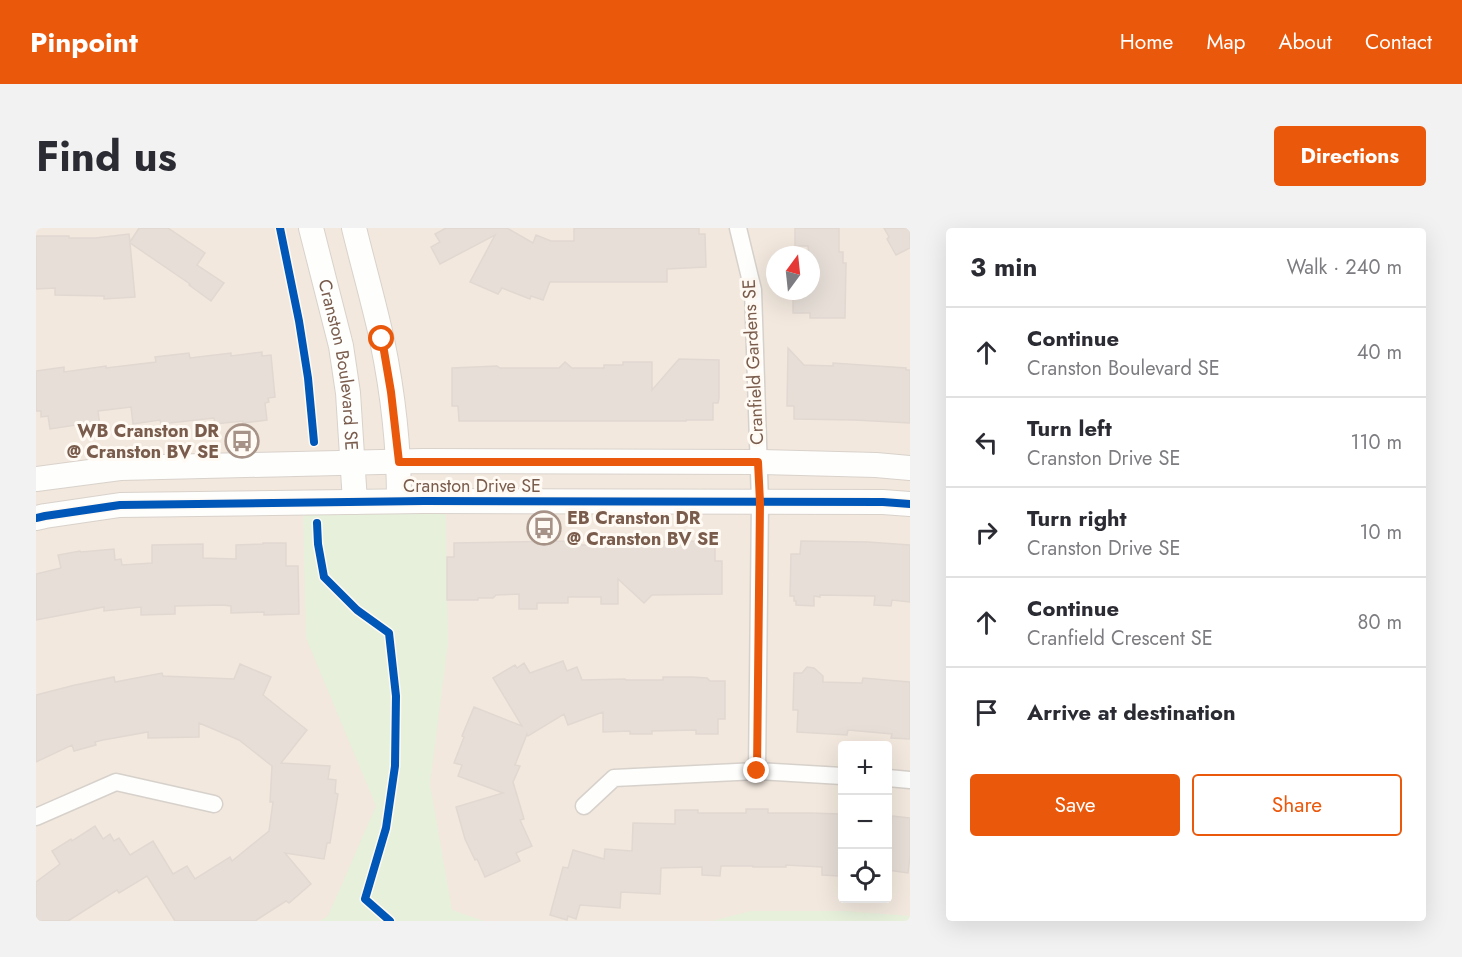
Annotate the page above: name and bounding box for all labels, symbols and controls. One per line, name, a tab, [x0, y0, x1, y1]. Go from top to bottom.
text: Pinpoint	[30, 22, 138, 63]
text: Home	[1120, 27, 1173, 57]
text: Map	[1206, 27, 1246, 57]
text: About	[1279, 27, 1332, 57]
text: Contact	[1365, 27, 1432, 57]
text: Find us	[36, 126, 177, 187]
button: Directions	[1274, 126, 1426, 186]
north arrow	[766, 246, 820, 300]
text: 3 min	[970, 248, 1037, 286]
text: Walk · 240 m	[1287, 253, 1402, 282]
street label: Cranston Boulevard SE	[312, 276, 365, 451]
street label: Cranfield Gardens SE	[736, 279, 770, 445]
text: Continue	[1027, 322, 1119, 354]
route start	[368, 325, 394, 351]
icon: ahead	[970, 336, 1003, 369]
text: 40 m	[1357, 338, 1402, 367]
text: Cranston Boulevard SE	[1027, 354, 1220, 383]
text: Turn left	[1027, 412, 1112, 444]
place label: WB Cranston DR @ Cranston BV SE	[67, 418, 219, 465]
bus stop icon: WB Cranston DR @ Cranston BV SE	[224, 423, 260, 459]
icon: left	[970, 426, 1003, 459]
text: 110 m	[1350, 428, 1402, 457]
text: Cranston Drive SE	[1027, 444, 1180, 473]
street label: Cranston Drive SE	[403, 473, 541, 499]
text: Turn right	[1027, 502, 1127, 534]
place label: EB Cranston DR @ Cranston BV SE	[567, 505, 719, 552]
bus stop icon: EB Cranston DR @ Cranston BV SE	[526, 510, 562, 546]
icon: right	[970, 516, 1003, 549]
text: 10 m	[1359, 518, 1402, 547]
text: Cranston Drive SE	[1027, 534, 1180, 563]
text: Continue	[1027, 592, 1119, 624]
icon: ahead	[970, 606, 1003, 639]
text: 80 m	[1357, 608, 1402, 637]
text: Cranfield Crescent SE	[1027, 624, 1213, 653]
icon: arrive	[970, 696, 1003, 729]
text: Arrive at destination	[1027, 696, 1236, 728]
map controls	[838, 741, 892, 903]
button: +	[838, 741, 892, 795]
route end	[743, 757, 769, 783]
button: Save	[970, 774, 1180, 836]
button: Share	[1192, 774, 1402, 836]
button: −	[838, 795, 892, 849]
button: locate	[838, 849, 892, 903]

